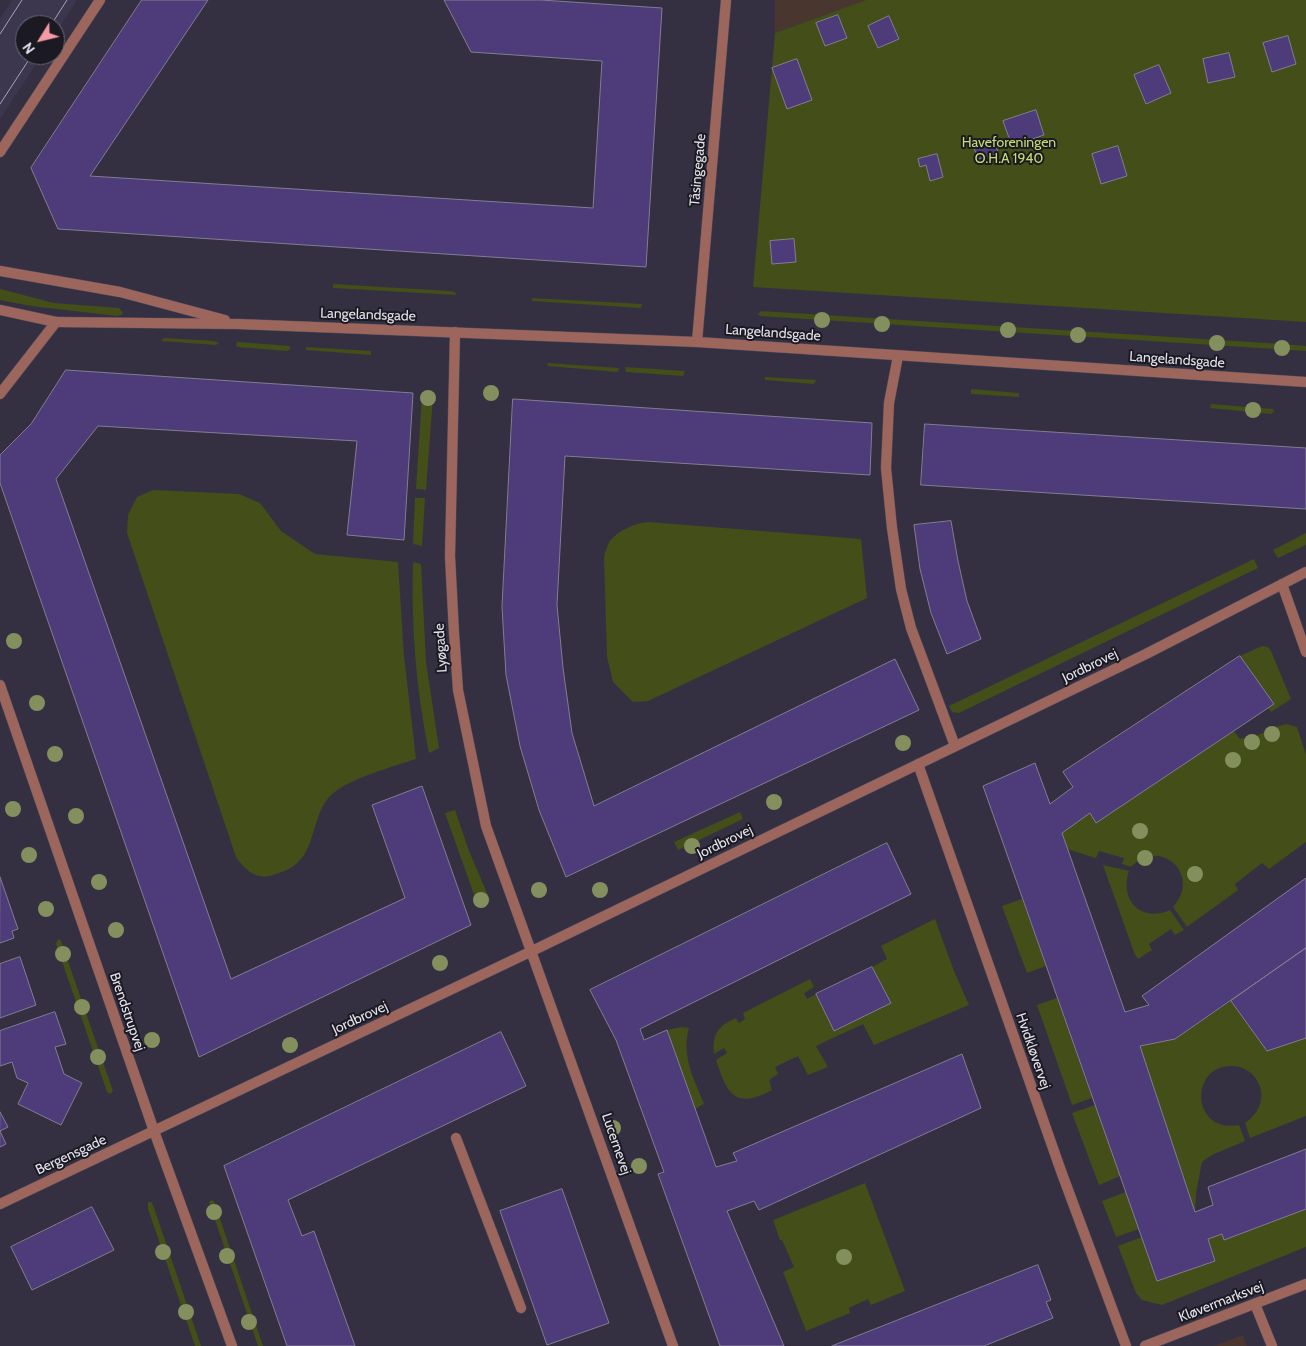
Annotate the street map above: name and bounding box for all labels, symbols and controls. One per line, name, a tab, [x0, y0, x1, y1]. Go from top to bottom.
north arrow	[15, 15, 65, 65]
text: N	[18, 39, 39, 58]
street label: Tåsingegade	[686, 133, 710, 207]
park label: Haveforeningen O.H.A 1940	[962, 135, 1056, 168]
street label: Langelandsgade	[320, 305, 416, 325]
street label: Langelandsgade	[725, 321, 821, 345]
street label: Langelandsgade	[1129, 348, 1225, 372]
street label: Lyøgade	[431, 623, 451, 673]
street label: Jordbrovej	[1060, 645, 1120, 687]
street label: Jordbrovej	[695, 821, 755, 863]
street label: Brendstrupvej	[106, 970, 148, 1054]
street label: Jordbrovej	[329, 998, 391, 1038]
street label: Hvidkløvervej	[1012, 1011, 1054, 1091]
street label: Lucernevej	[598, 1111, 634, 1177]
street label: Bergensgade	[33, 1131, 109, 1179]
street label: Kløvermarksvej	[1176, 1278, 1266, 1326]

